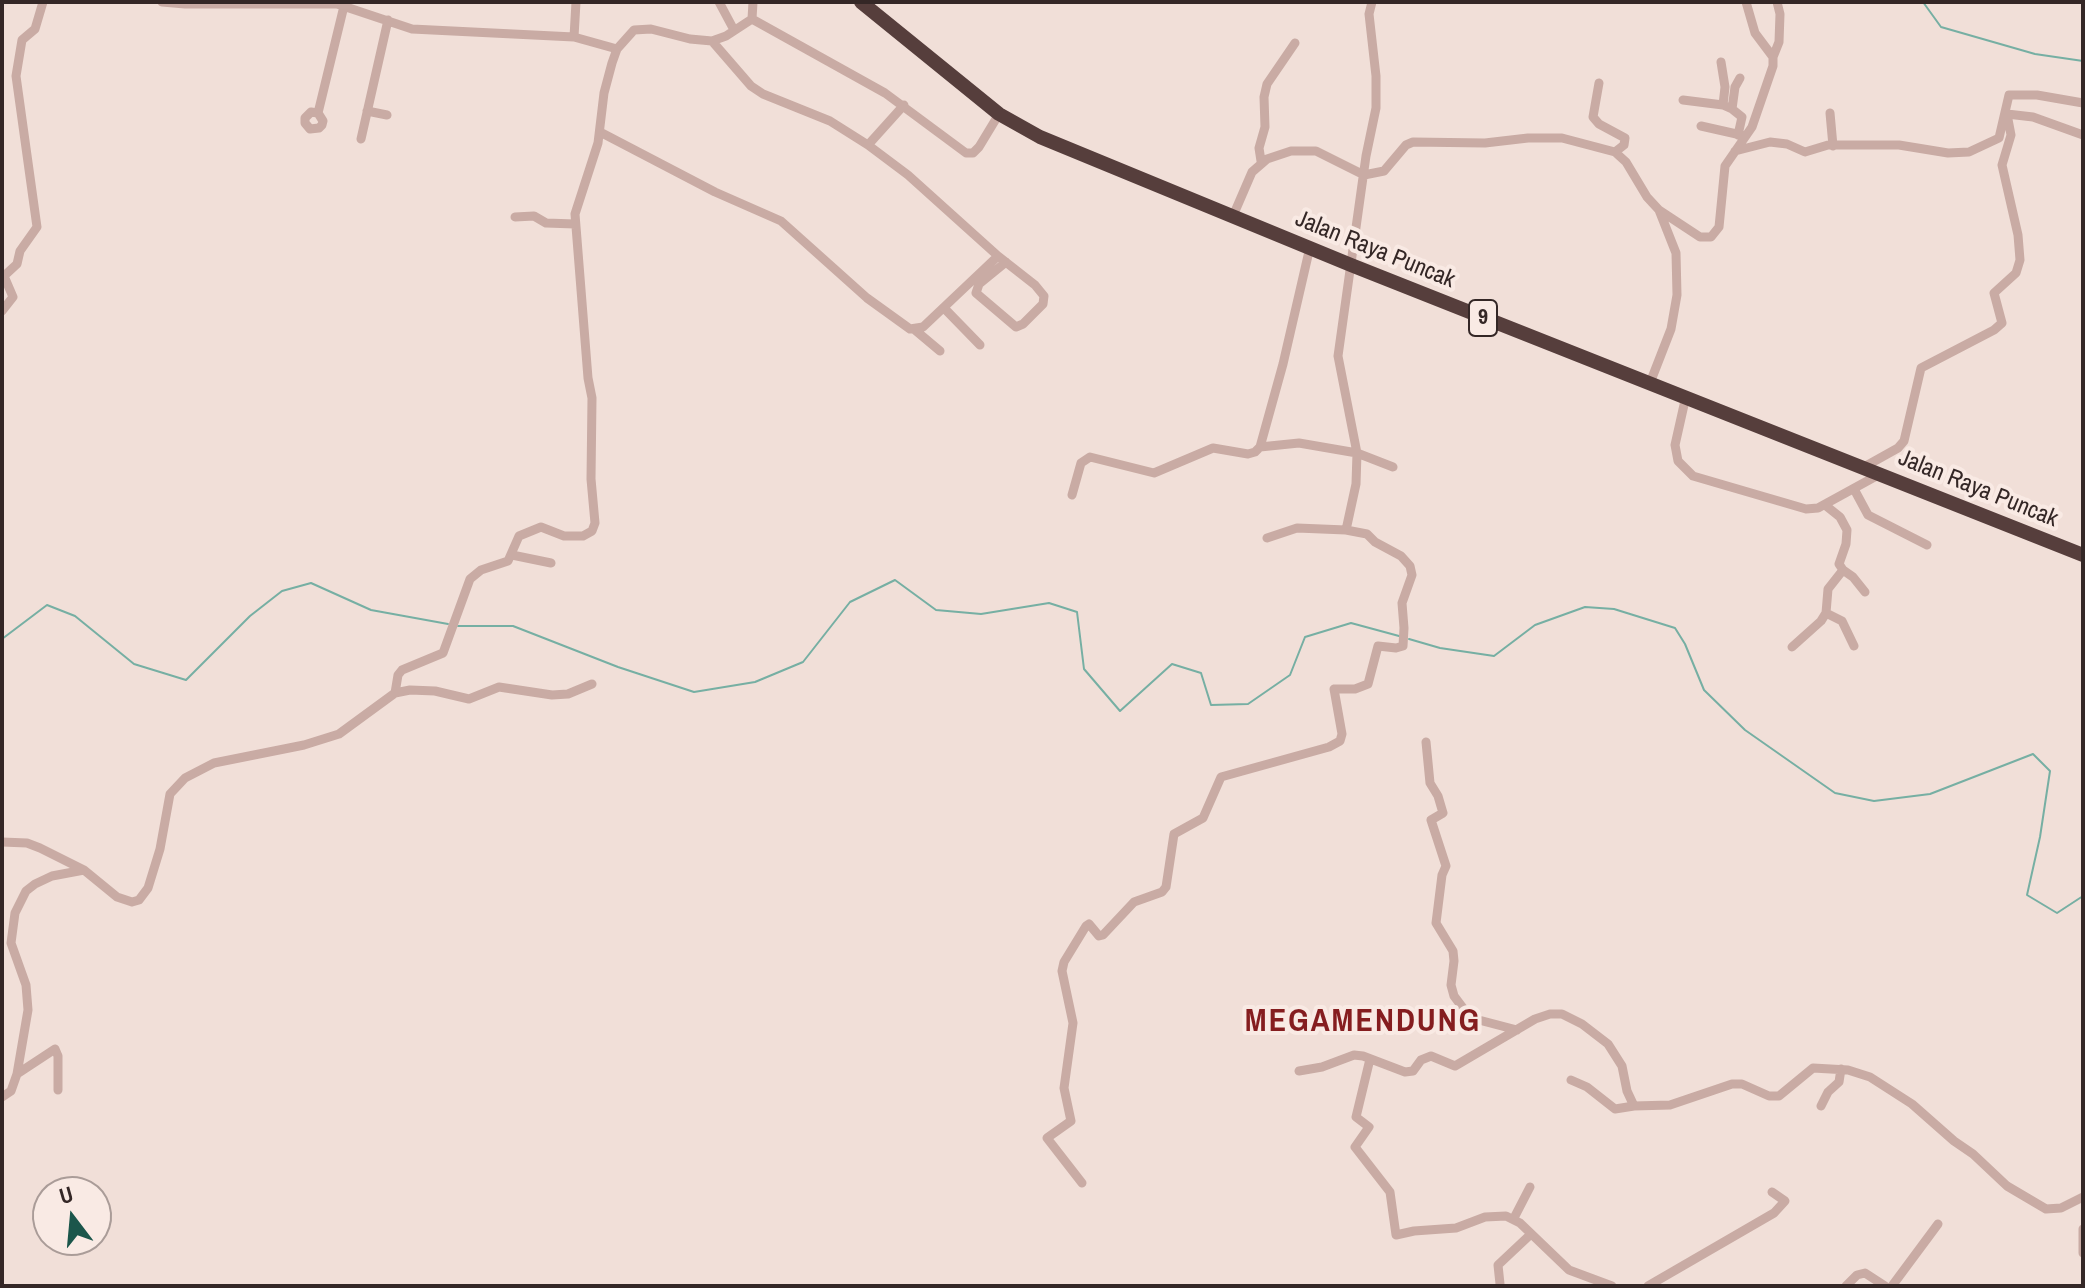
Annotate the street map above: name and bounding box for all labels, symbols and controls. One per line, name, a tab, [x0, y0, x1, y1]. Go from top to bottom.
street label: Jalan Raya Puncak	[1291, 205, 1459, 295]
road number: 9	[1469, 300, 1497, 336]
street label: Jalan Raya Puncak	[1894, 444, 2062, 534]
district label: MEGAMENDUNG	[1245, 1003, 1481, 1041]
north arrow	[32, 1176, 112, 1256]
text: U	[56, 1179, 76, 1211]

